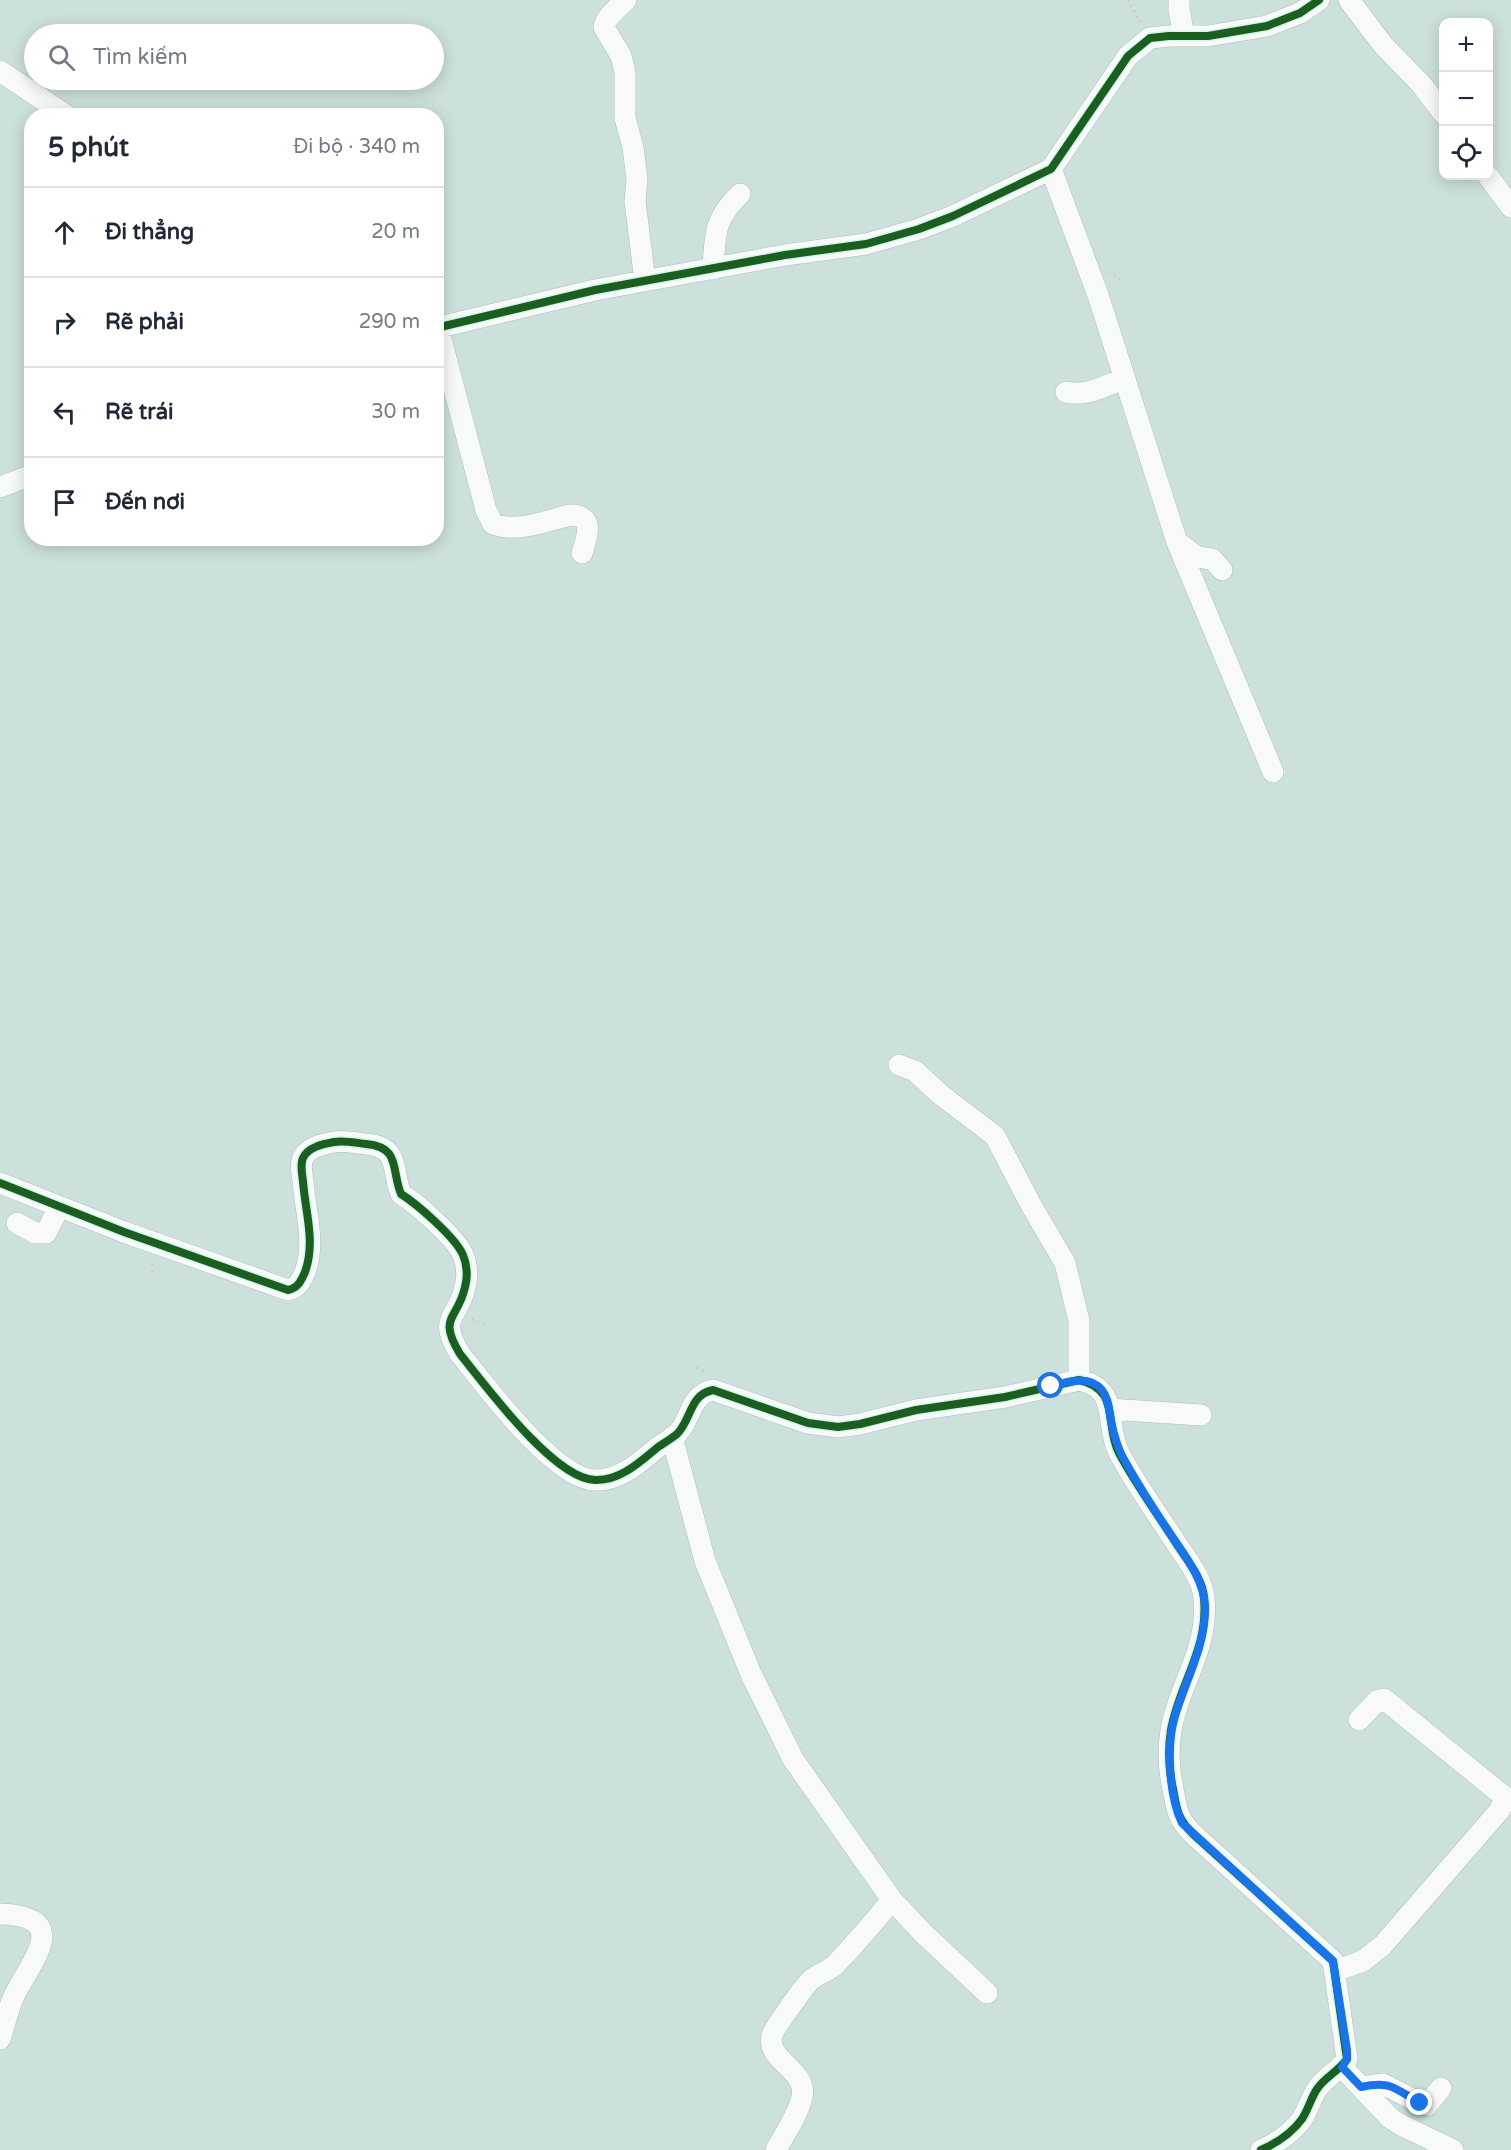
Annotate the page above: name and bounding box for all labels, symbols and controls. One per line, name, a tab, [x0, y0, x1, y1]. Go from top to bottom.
map controls	[1439, 18, 1493, 180]
button: +	[1439, 18, 1493, 72]
search box	[24, 24, 444, 90]
icon: search	[45, 41, 78, 74]
text: Tìm kiếm	[93, 44, 188, 70]
button: −	[1439, 72, 1493, 126]
button: locate	[1439, 126, 1493, 180]
text: 5 phút	[48, 132, 129, 163]
text: Đi bộ · 340 m	[293, 135, 420, 159]
icon: ahead	[48, 216, 81, 249]
text: Đi thẳng	[105, 219, 194, 245]
text: 20 m	[371, 220, 420, 244]
icon: right	[48, 306, 81, 339]
text: Rẽ phải	[105, 309, 184, 335]
text: 290 m	[359, 310, 420, 334]
icon: left	[48, 396, 81, 429]
text: Rẽ trái	[105, 399, 174, 425]
text: 30 m	[371, 400, 420, 424]
icon: arrive	[48, 486, 81, 519]
text: Đến nơi	[105, 489, 185, 515]
route start	[1037, 1372, 1063, 1398]
route end	[1406, 2089, 1432, 2115]

